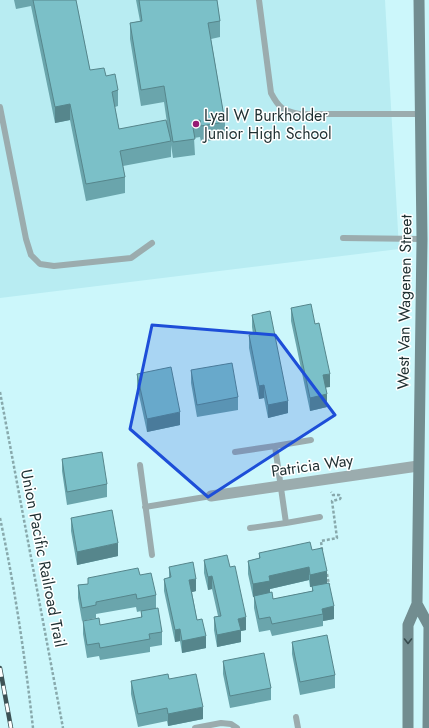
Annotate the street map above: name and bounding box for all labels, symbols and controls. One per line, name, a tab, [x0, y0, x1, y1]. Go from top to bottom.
place label: Lyal W Burkholder Junior High School	[202, 104, 332, 145]
marker: Lyal W Burkholder Junior High School	[191, 119, 201, 129]
street label: West Van Wagenen Street	[391, 214, 418, 390]
street label: Patricia Way	[270, 448, 356, 483]
street label: Union Pacific Railroad Trail	[15, 467, 72, 649]
one-way arrow	[404, 638, 412, 644]

